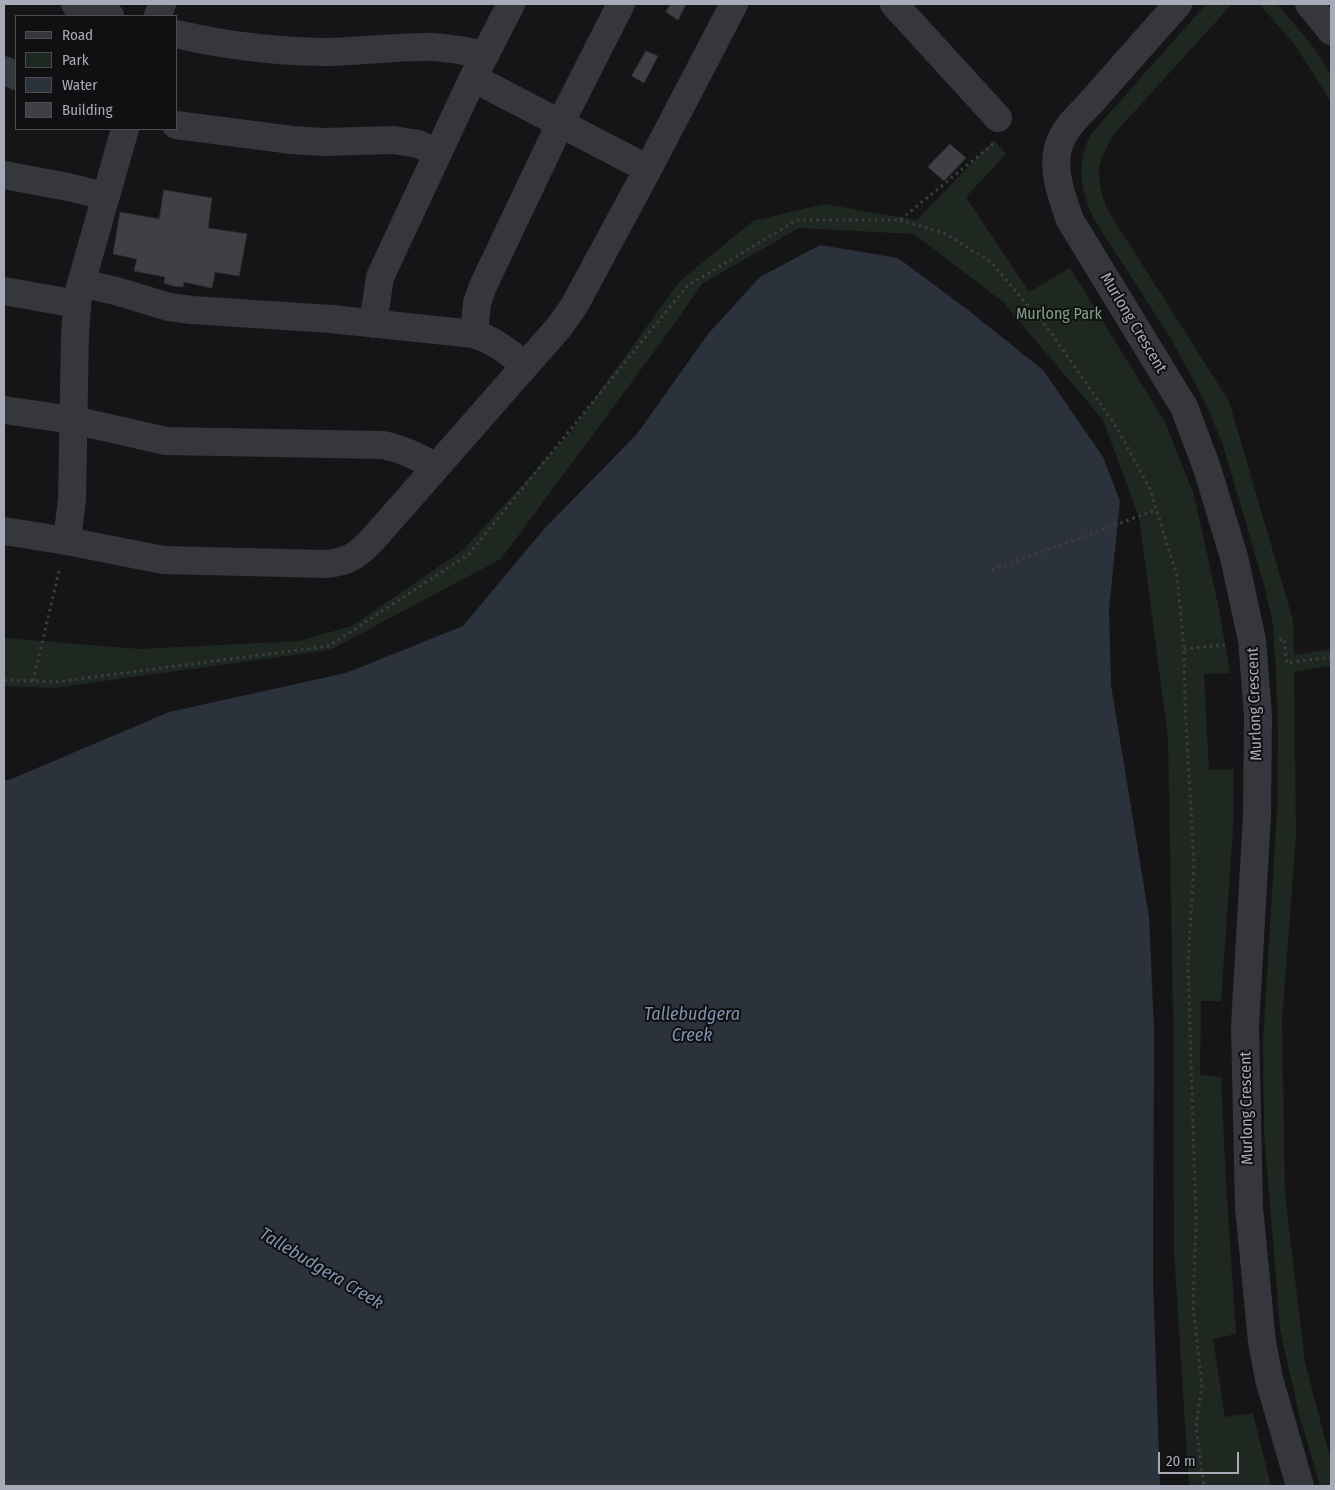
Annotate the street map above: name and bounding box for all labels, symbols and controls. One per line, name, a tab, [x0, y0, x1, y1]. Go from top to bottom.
legend	[15, 15, 178, 130]
text: Road	[62, 26, 93, 44]
text: Park	[62, 51, 89, 69]
text: Water	[62, 76, 97, 94]
text: Building	[62, 101, 113, 119]
street label: Murlong Crescent	[1096, 269, 1170, 377]
park label: Murlong Park	[1016, 305, 1102, 325]
street label: Murlong Crescent	[1243, 647, 1267, 761]
water label: Tallebudgera Creek	[644, 1004, 740, 1046]
street label: Murlong Crescent	[1236, 1051, 1258, 1165]
water label: Tallebudgera Creek	[255, 1224, 387, 1314]
scale bar	[1160, 1442, 1241, 1474]
text: 20 m	[1166, 1452, 1196, 1470]

